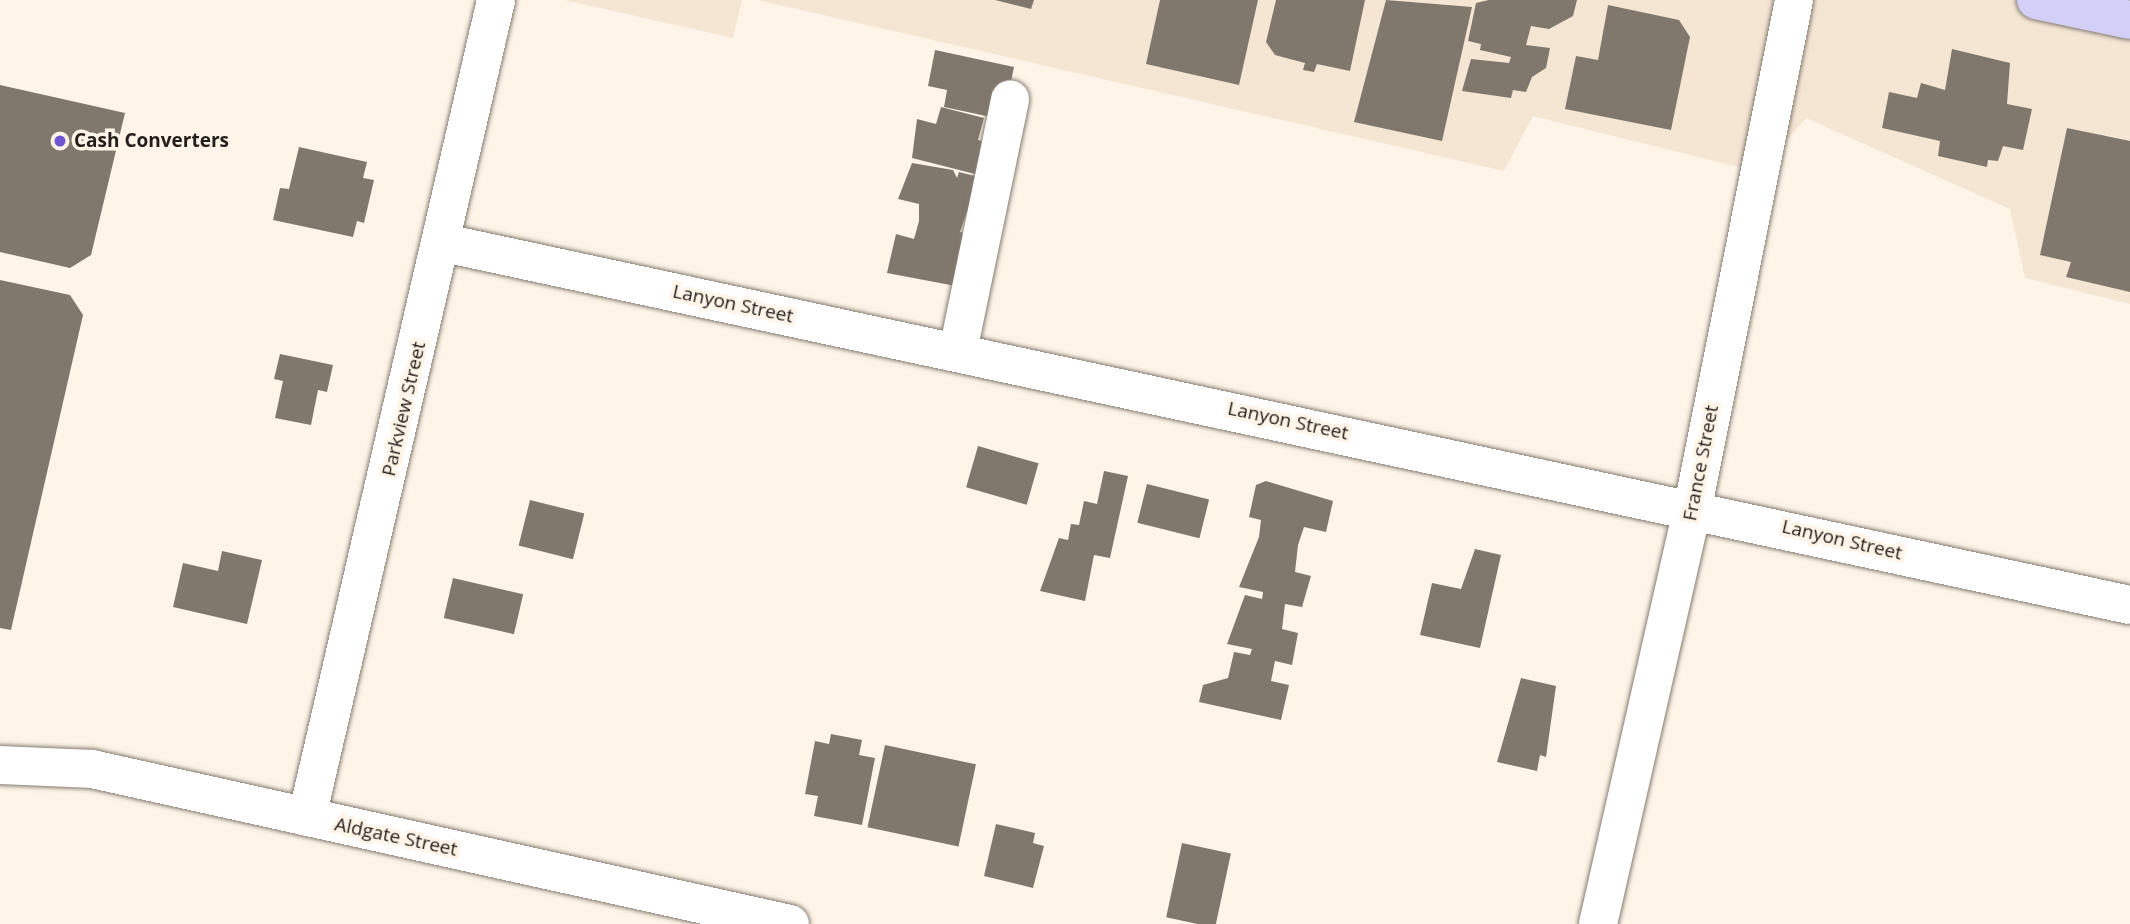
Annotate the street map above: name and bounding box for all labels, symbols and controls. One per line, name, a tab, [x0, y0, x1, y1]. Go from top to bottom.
place label: Cash Converters	[74, 130, 229, 152]
marker: Cash Converters	[52, 133, 68, 149]
street label: Lanyon Street	[671, 280, 795, 328]
street label: Parkview Street	[377, 339, 431, 479]
street label: Lanyon Street	[1226, 397, 1350, 445]
street label: France Street	[1679, 403, 1723, 523]
street label: Lanyon Street	[1780, 515, 1904, 565]
street label: Aldgate Street	[333, 813, 459, 861]

